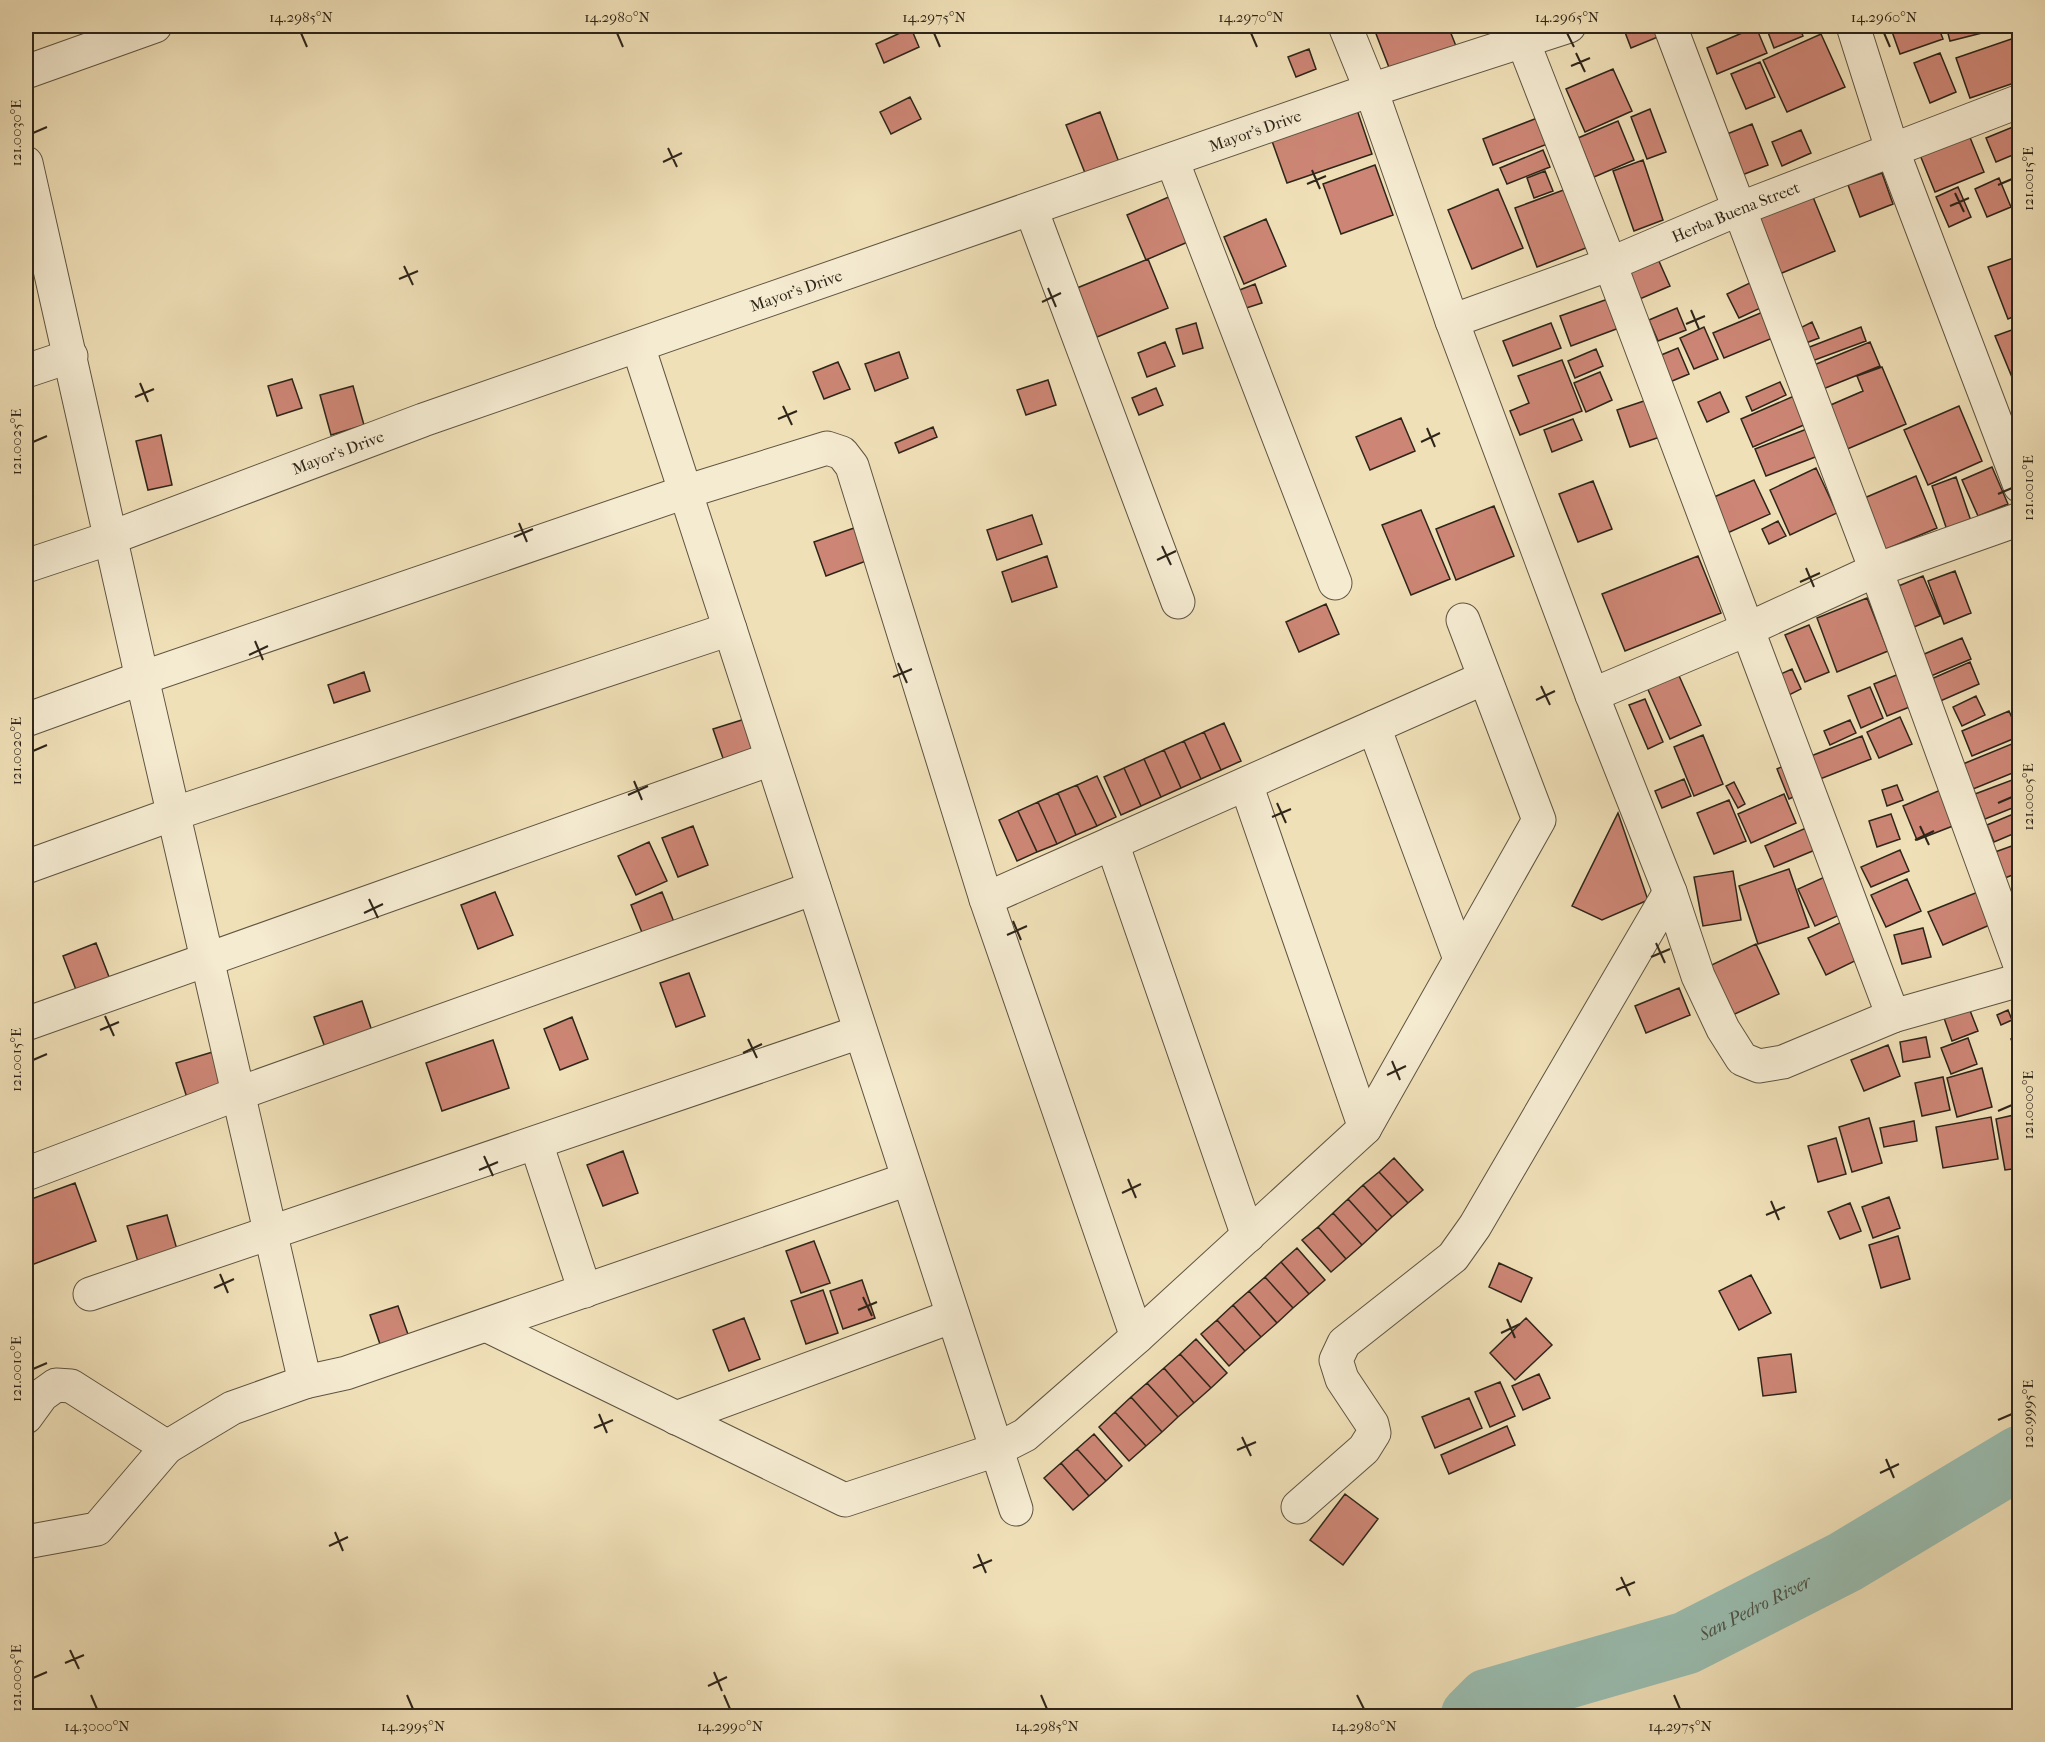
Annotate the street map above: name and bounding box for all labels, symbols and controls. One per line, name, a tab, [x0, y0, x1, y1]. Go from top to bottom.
text: 14.2985°N	[269, 8, 334, 26]
text: 14.2980°N	[584, 8, 650, 26]
text: 14.2975°N	[902, 8, 966, 26]
text: 14.2970°N	[1218, 8, 1284, 26]
text: 14.2965°N	[1535, 8, 1600, 26]
text: 14.2960°N	[1851, 8, 1918, 26]
text: 121.0030°E	[7, 100, 25, 166]
street label: Mayor's Drive	[1206, 106, 1304, 155]
text: 121.0015°E	[2019, 147, 2037, 211]
street label: Herba Buena Street	[1669, 177, 1802, 246]
street label: Mayor's Drive	[747, 265, 845, 315]
text: 121.0025°E	[7, 409, 25, 475]
street label: Mayor's Drive	[289, 426, 386, 478]
text: 121.0010°E	[2019, 455, 2037, 521]
text: 121.0020°E	[7, 717, 25, 785]
text: 121.0005°E	[2019, 763, 2037, 831]
text: 121.0015°E	[7, 1028, 25, 1092]
text: 121.0000°E	[2019, 1070, 2037, 1140]
text: 121.0010°E	[7, 1336, 25, 1402]
text: 120.9995°E	[2019, 1380, 2037, 1448]
water label: San Pedro River	[1694, 1570, 1816, 1646]
text: 121.0005°E	[7, 1644, 25, 1712]
text: 14.3000°N	[64, 1717, 130, 1735]
text: 14.2995°N	[381, 1717, 446, 1735]
text: 14.2990°N	[697, 1717, 764, 1735]
text: 14.2985°N	[1015, 1717, 1080, 1735]
text: 14.2980°N	[1331, 1717, 1397, 1735]
text: 14.2975°N	[1648, 1717, 1712, 1735]

